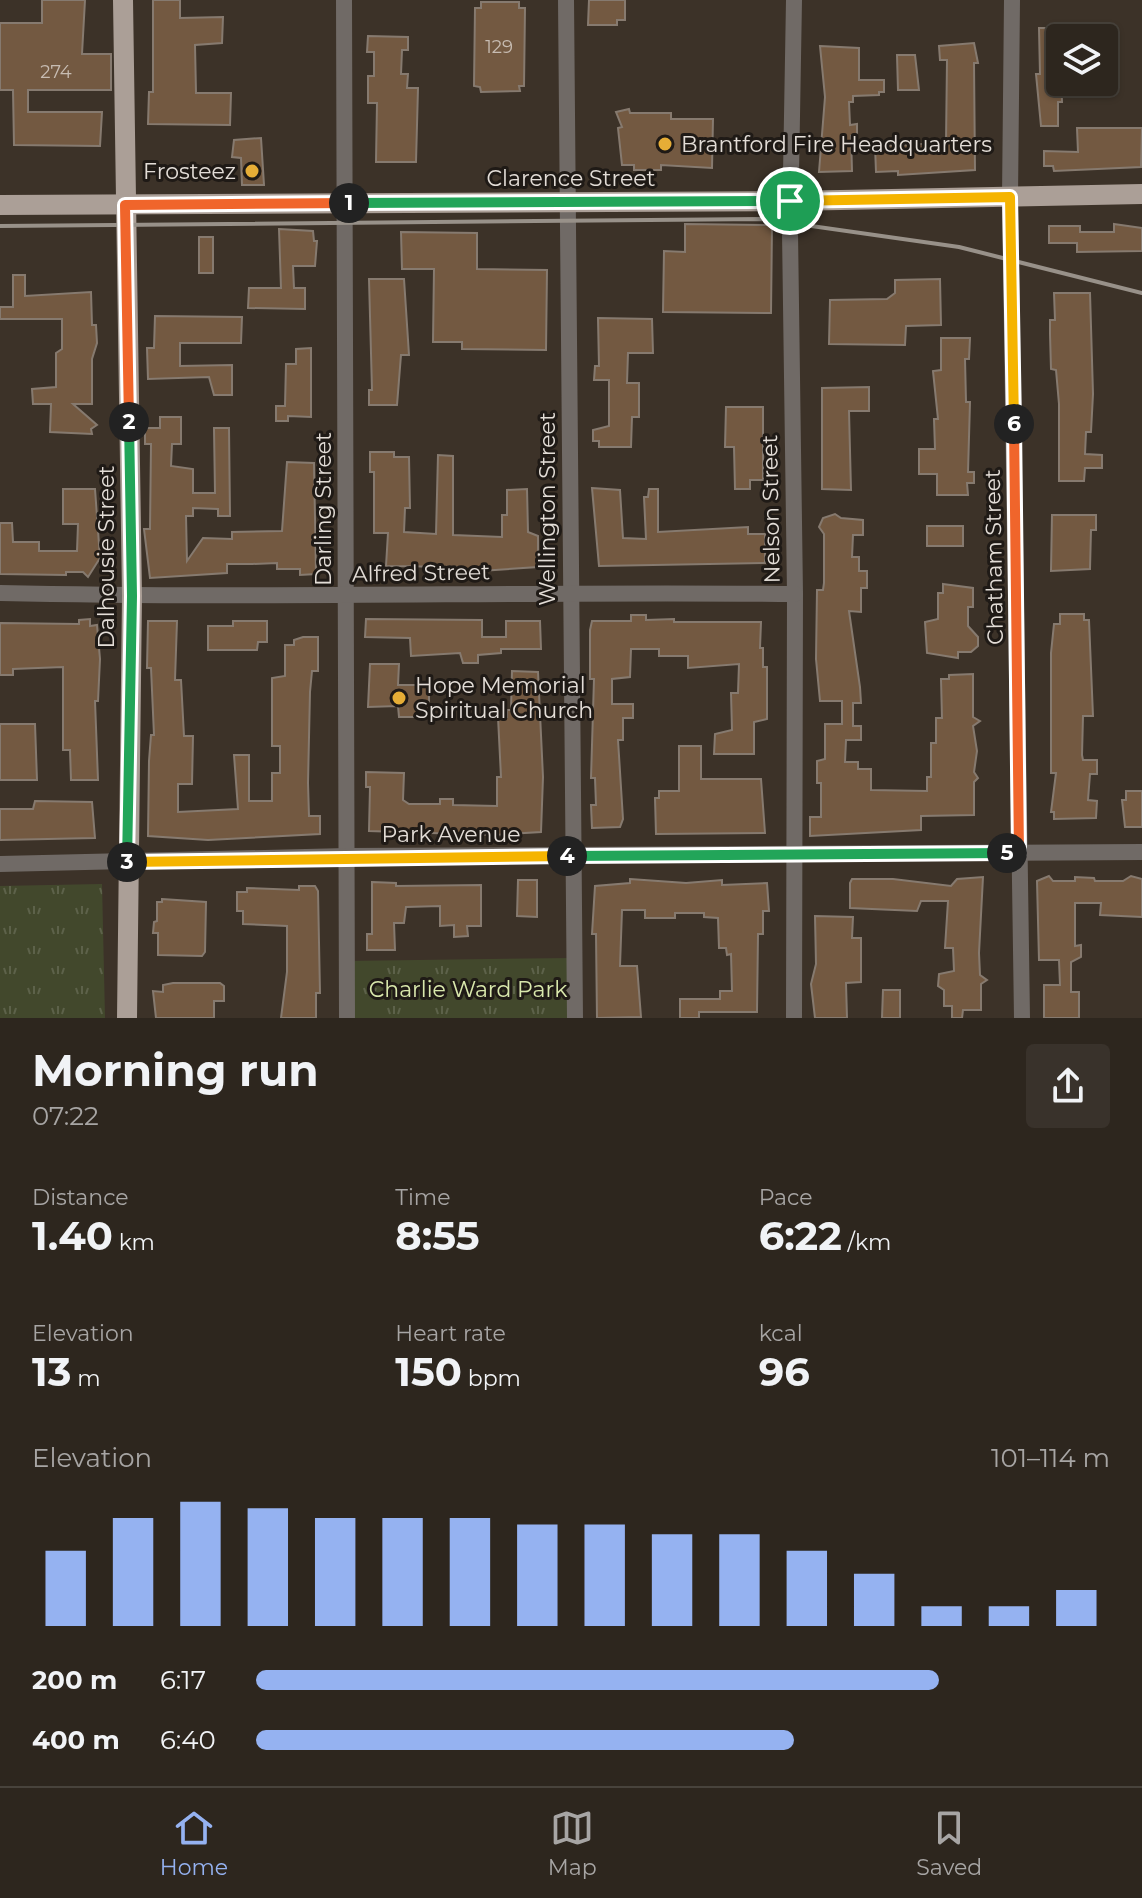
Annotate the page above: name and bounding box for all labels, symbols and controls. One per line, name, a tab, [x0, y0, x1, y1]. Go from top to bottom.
map controls	[1046, 24, 1118, 96]
button: layers	[1046, 24, 1118, 96]
house number: 129	[485, 36, 513, 58]
house number: 274	[40, 61, 72, 83]
place label: Brantford Fire Headquarters	[681, 131, 992, 158]
marker: Brantford Fire Headquarters	[656, 135, 674, 153]
place label: Frosteez	[143, 158, 236, 185]
marker: Frosteez	[243, 162, 261, 180]
street label: Clarence Street	[487, 165, 656, 192]
pin	[756, 167, 824, 235]
icon: arrive	[768, 179, 812, 223]
pin: 1	[329, 183, 369, 223]
text: 1	[345, 189, 353, 216]
pin: 2	[109, 402, 149, 442]
pin: 6	[994, 404, 1034, 444]
text: 2	[123, 408, 135, 435]
text: 6	[1007, 410, 1021, 437]
street label: Wellington Street	[534, 412, 561, 606]
street label: Darling Street	[310, 432, 337, 586]
street label: Nelson Street	[756, 434, 786, 584]
street label: Dalhousie Street	[93, 466, 120, 648]
street label: Chatham Street	[979, 469, 1009, 645]
street label: Alfred Street	[352, 558, 490, 588]
place label: Hope Memorial Spiritual Church	[415, 672, 593, 724]
marker: Hope Memorial Spiritual Church	[390, 689, 408, 707]
street label: Park Avenue	[381, 821, 521, 848]
pin: 5	[987, 833, 1027, 873]
pin: 4	[547, 836, 587, 876]
text: 5	[1000, 839, 1014, 866]
pin: 3	[107, 842, 147, 882]
text: 4	[559, 842, 575, 869]
text: 3	[120, 848, 134, 875]
park label: Charlie Ward Park	[369, 976, 568, 1003]
text: Morning run	[32, 1043, 319, 1097]
button: share	[1026, 1044, 1110, 1128]
text: 07:22	[32, 1100, 99, 1132]
text: Distance	[32, 1184, 129, 1211]
text: Time	[395, 1184, 451, 1211]
text: Pace	[759, 1184, 813, 1211]
text: 1.40	[32, 1211, 113, 1260]
text: 8:55	[395, 1211, 480, 1260]
text: 6:22	[759, 1211, 842, 1260]
text: km	[113, 1229, 155, 1256]
text: /km	[842, 1229, 891, 1256]
text: Elevation	[32, 1320, 134, 1347]
text: Heart rate	[395, 1320, 506, 1347]
text: kcal	[759, 1320, 803, 1347]
text: 13	[32, 1347, 71, 1396]
text: 150	[395, 1347, 462, 1396]
text: 96	[759, 1347, 810, 1396]
text: m	[71, 1365, 100, 1392]
text: bpm	[462, 1365, 521, 1392]
text: Elevation	[32, 1442, 152, 1474]
text: 101–114 m	[991, 1442, 1110, 1474]
text: 200 m	[32, 1664, 117, 1696]
text: 6:17	[160, 1664, 206, 1696]
text: 400 m	[32, 1724, 120, 1756]
text: 6:40	[160, 1724, 216, 1756]
tab: Home	[160, 1806, 228, 1881]
tab: Map	[548, 1806, 597, 1881]
tab: Saved	[916, 1806, 982, 1881]

